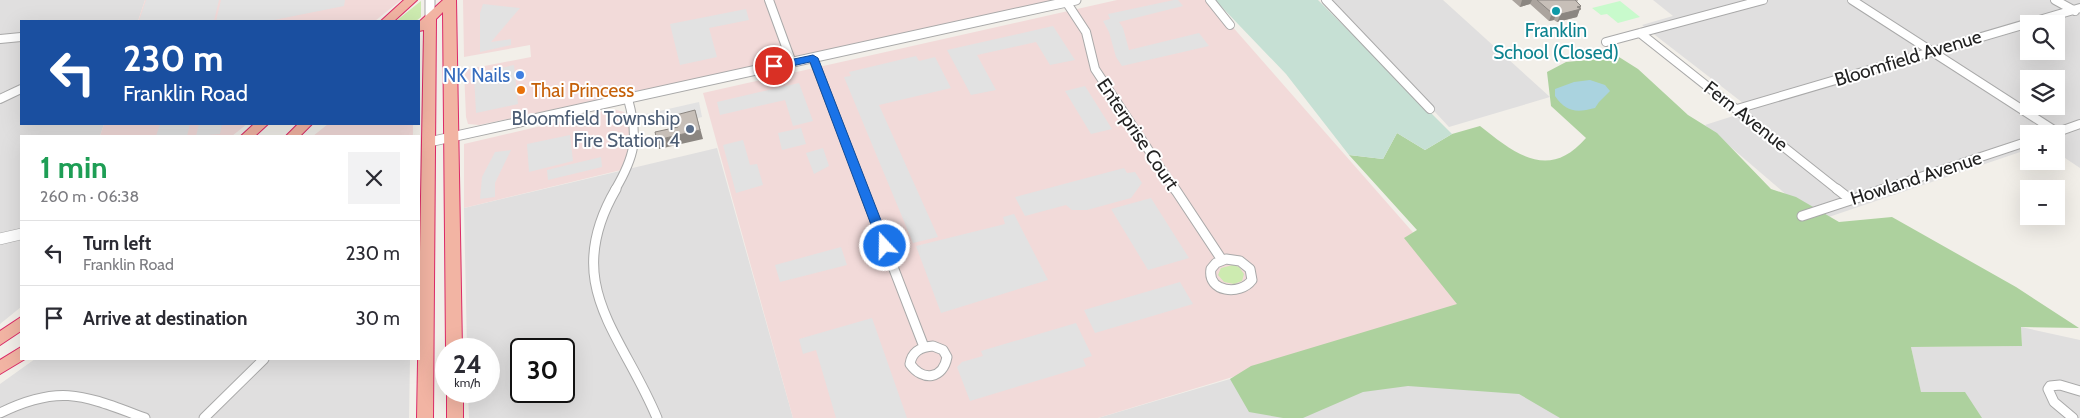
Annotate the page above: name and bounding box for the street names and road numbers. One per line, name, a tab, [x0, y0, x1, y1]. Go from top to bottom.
street label: Bloomfield Avenue	[1832, 25, 1985, 91]
street label: Enterprise Court	[1092, 74, 1184, 195]
street label: Fern Avenue	[1700, 76, 1793, 156]
street label: Howland Avenue	[1847, 146, 1985, 210]

